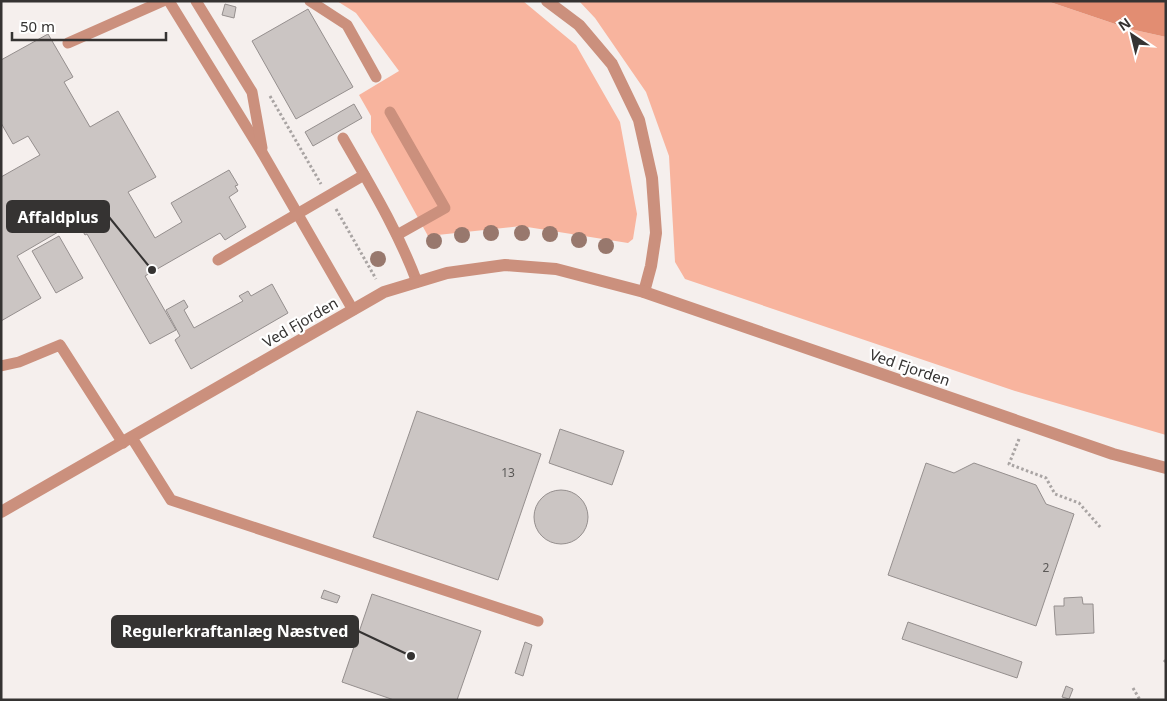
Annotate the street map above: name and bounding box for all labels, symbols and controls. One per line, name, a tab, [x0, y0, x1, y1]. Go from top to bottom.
scale bar	[12, 10, 166, 42]
north arrow	[1107, 10, 1157, 60]
text: N	[1114, 13, 1134, 35]
text: 50 m	[20, 16, 55, 36]
callout: Affaldplus	[7, 201, 109, 232]
text: Affaldplus	[17, 206, 99, 228]
street label: Ved Fjorden	[259, 292, 341, 352]
street label: Ved Fjorden	[867, 344, 953, 390]
house number: 13	[501, 464, 515, 481]
house number: 2	[1043, 559, 1050, 576]
callout: Regulerkraftanlæg Næstved	[112, 616, 358, 647]
text: Regulerkraftanlæg Næstved	[122, 620, 348, 642]

